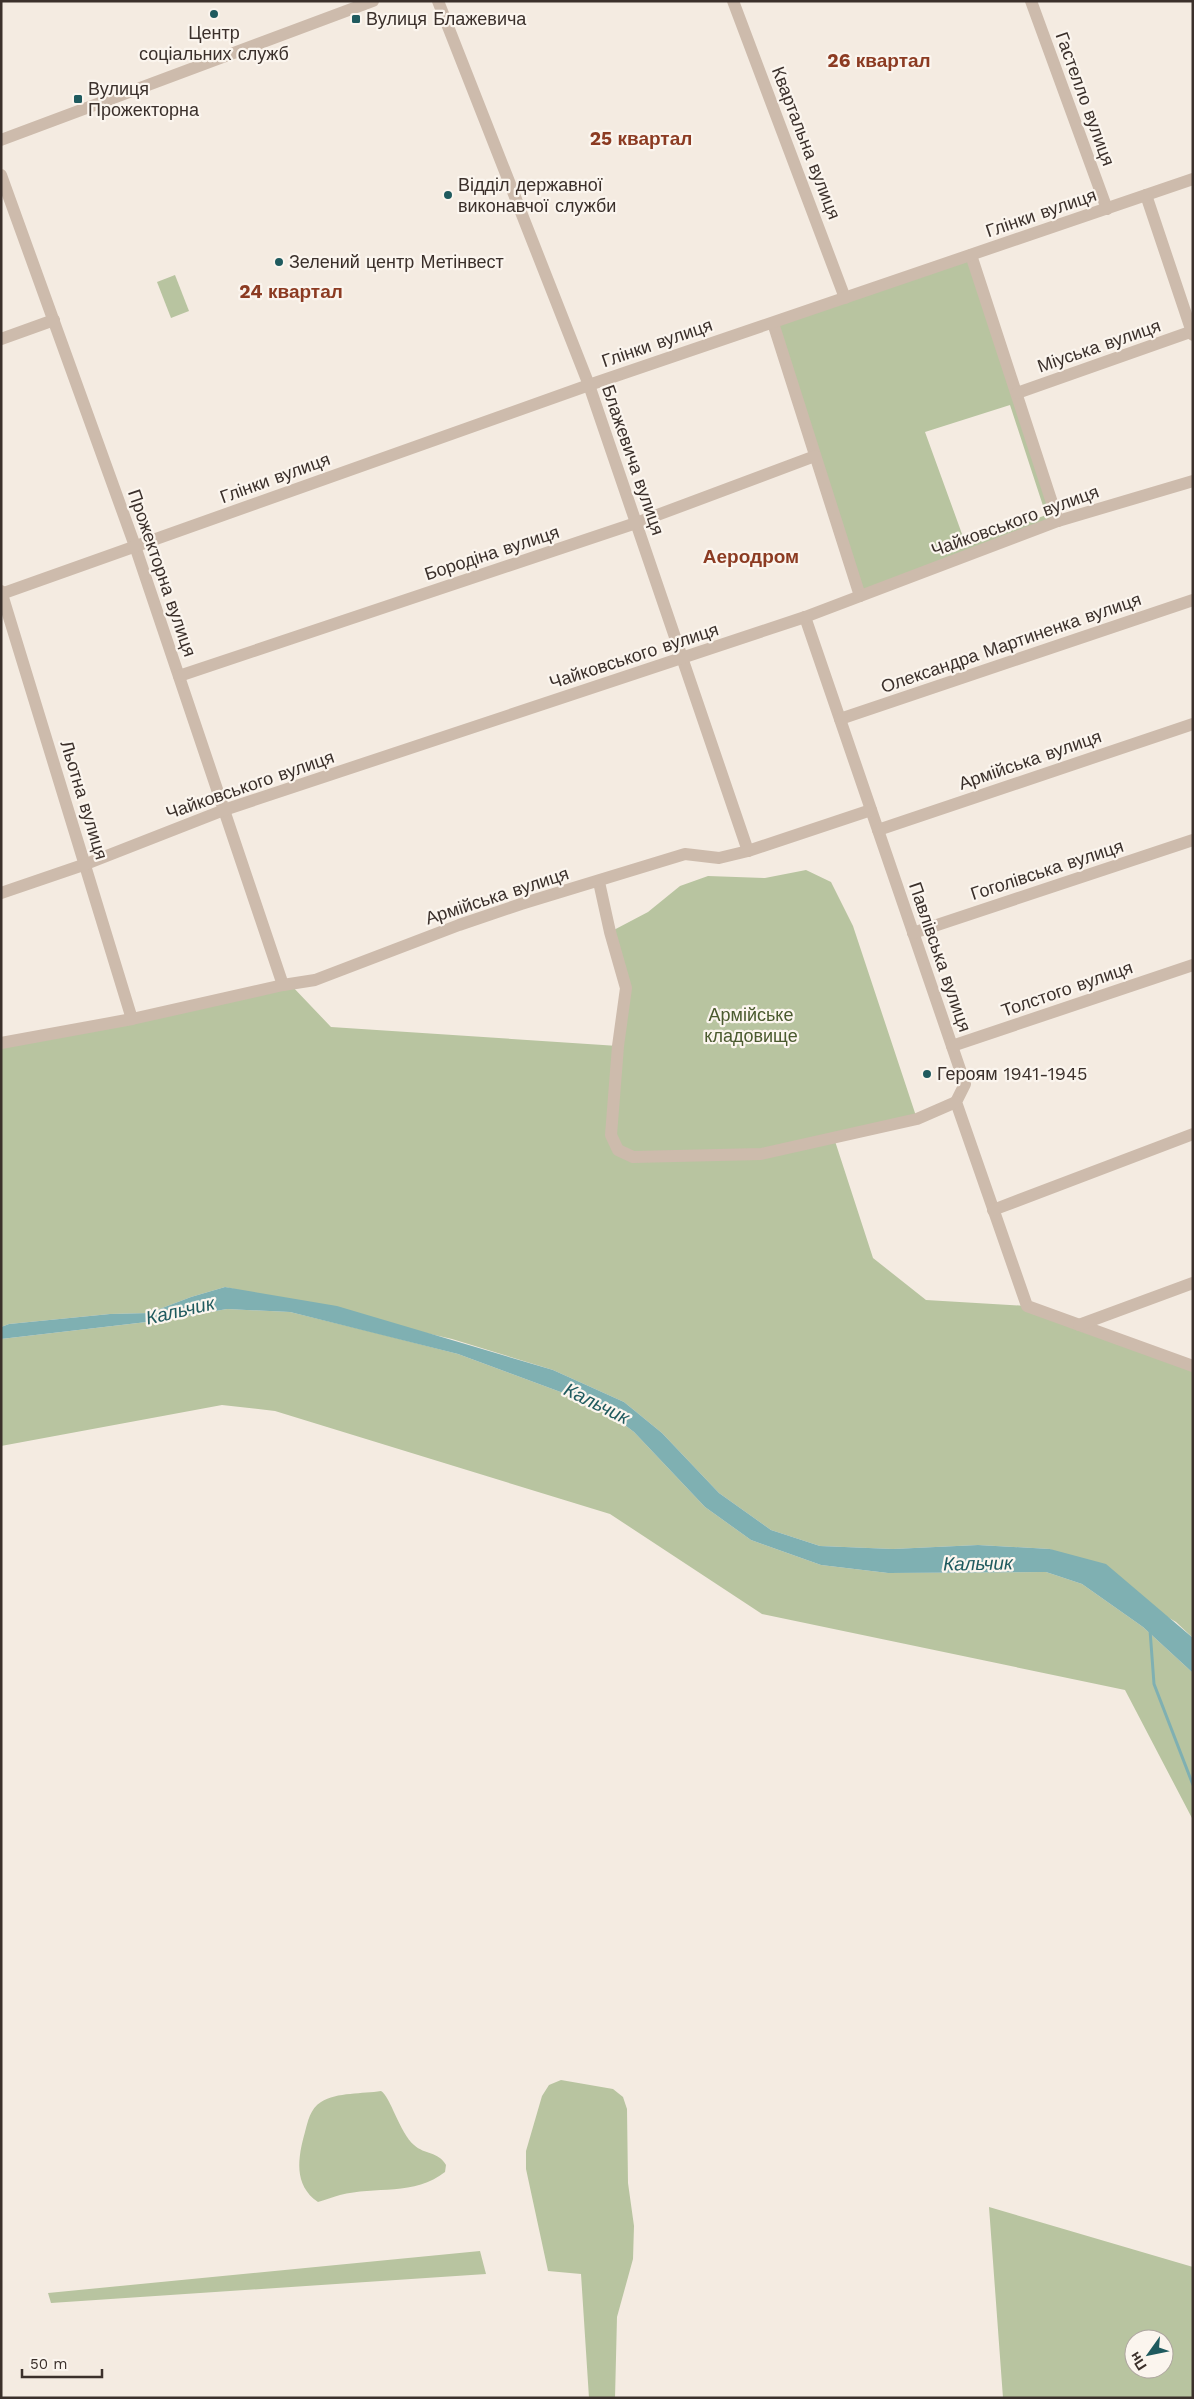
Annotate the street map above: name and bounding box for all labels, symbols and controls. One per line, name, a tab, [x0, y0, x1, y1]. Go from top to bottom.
marker: Центр соціальних служб	[208, 8, 220, 20]
place label: Вулиця Блажевича	[366, 8, 527, 29]
marker: Вулиця Блажевича	[350, 13, 362, 25]
place label: Центр соціальних служб	[139, 22, 289, 64]
street label: Гастелло вулиця	[1051, 29, 1119, 169]
district label: 26 квартал	[827, 49, 931, 72]
street label: Квартальна вулиця	[768, 63, 845, 222]
place label: Вулиця Прожекторна	[88, 78, 200, 120]
marker: Вулиця Прожекторна	[72, 93, 84, 105]
district label: 25 квартал	[590, 127, 692, 150]
place label: Відділ державної виконавчої служби	[458, 174, 616, 216]
street label: Глінки вулиця	[983, 184, 1099, 241]
marker: Відділ державної виконавчої служби	[442, 189, 454, 201]
place label: Зелений центр Метінвест	[289, 251, 504, 272]
marker: Зелений центр Метінвест	[273, 256, 285, 268]
district label: 24 квартал	[239, 280, 343, 303]
street label: Глінки вулиця	[599, 314, 715, 371]
street label: Міуська вулиця	[1034, 315, 1163, 376]
street label: Блажевича вулиця	[598, 382, 669, 538]
street label: Глінки вулиця	[217, 448, 333, 507]
street label: Чайковського вулиця	[928, 480, 1101, 561]
street label: Прожекторна вулиця	[124, 486, 201, 659]
street label: Бородіна вулиця	[422, 521, 562, 584]
district label: Аеродром	[703, 545, 799, 568]
street label: Олександра Мартиненка вулиця	[878, 588, 1144, 697]
street label: Чайковського вулиця	[547, 618, 721, 693]
street label: Армійська вулиця	[956, 725, 1104, 794]
street label: Льотна вулиця	[56, 738, 113, 862]
street label: Чайковського вулиця	[163, 746, 337, 823]
street label: Гоголівська вулиця	[968, 835, 1126, 904]
street label: Армійська вулиця	[422, 862, 571, 929]
street label: Павлівська вулиця	[905, 879, 976, 1035]
street label: Толстого вулиця	[998, 956, 1135, 1021]
park label: Армійське кладовище	[704, 1004, 798, 1046]
place label: Героям 1941-1945	[937, 1063, 1087, 1084]
marker: Героям 1941-1945	[921, 1068, 933, 1080]
water label: Кальчик	[143, 1291, 218, 1330]
water label: Кальчик	[560, 1378, 634, 1430]
water label: Кальчик	[943, 1551, 1014, 1576]
north arrow	[1124, 2329, 1174, 2379]
scale bar	[22, 2346, 102, 2378]
text: Пн	[1126, 2349, 1150, 2373]
text: 50 m	[30, 2355, 67, 2373]

